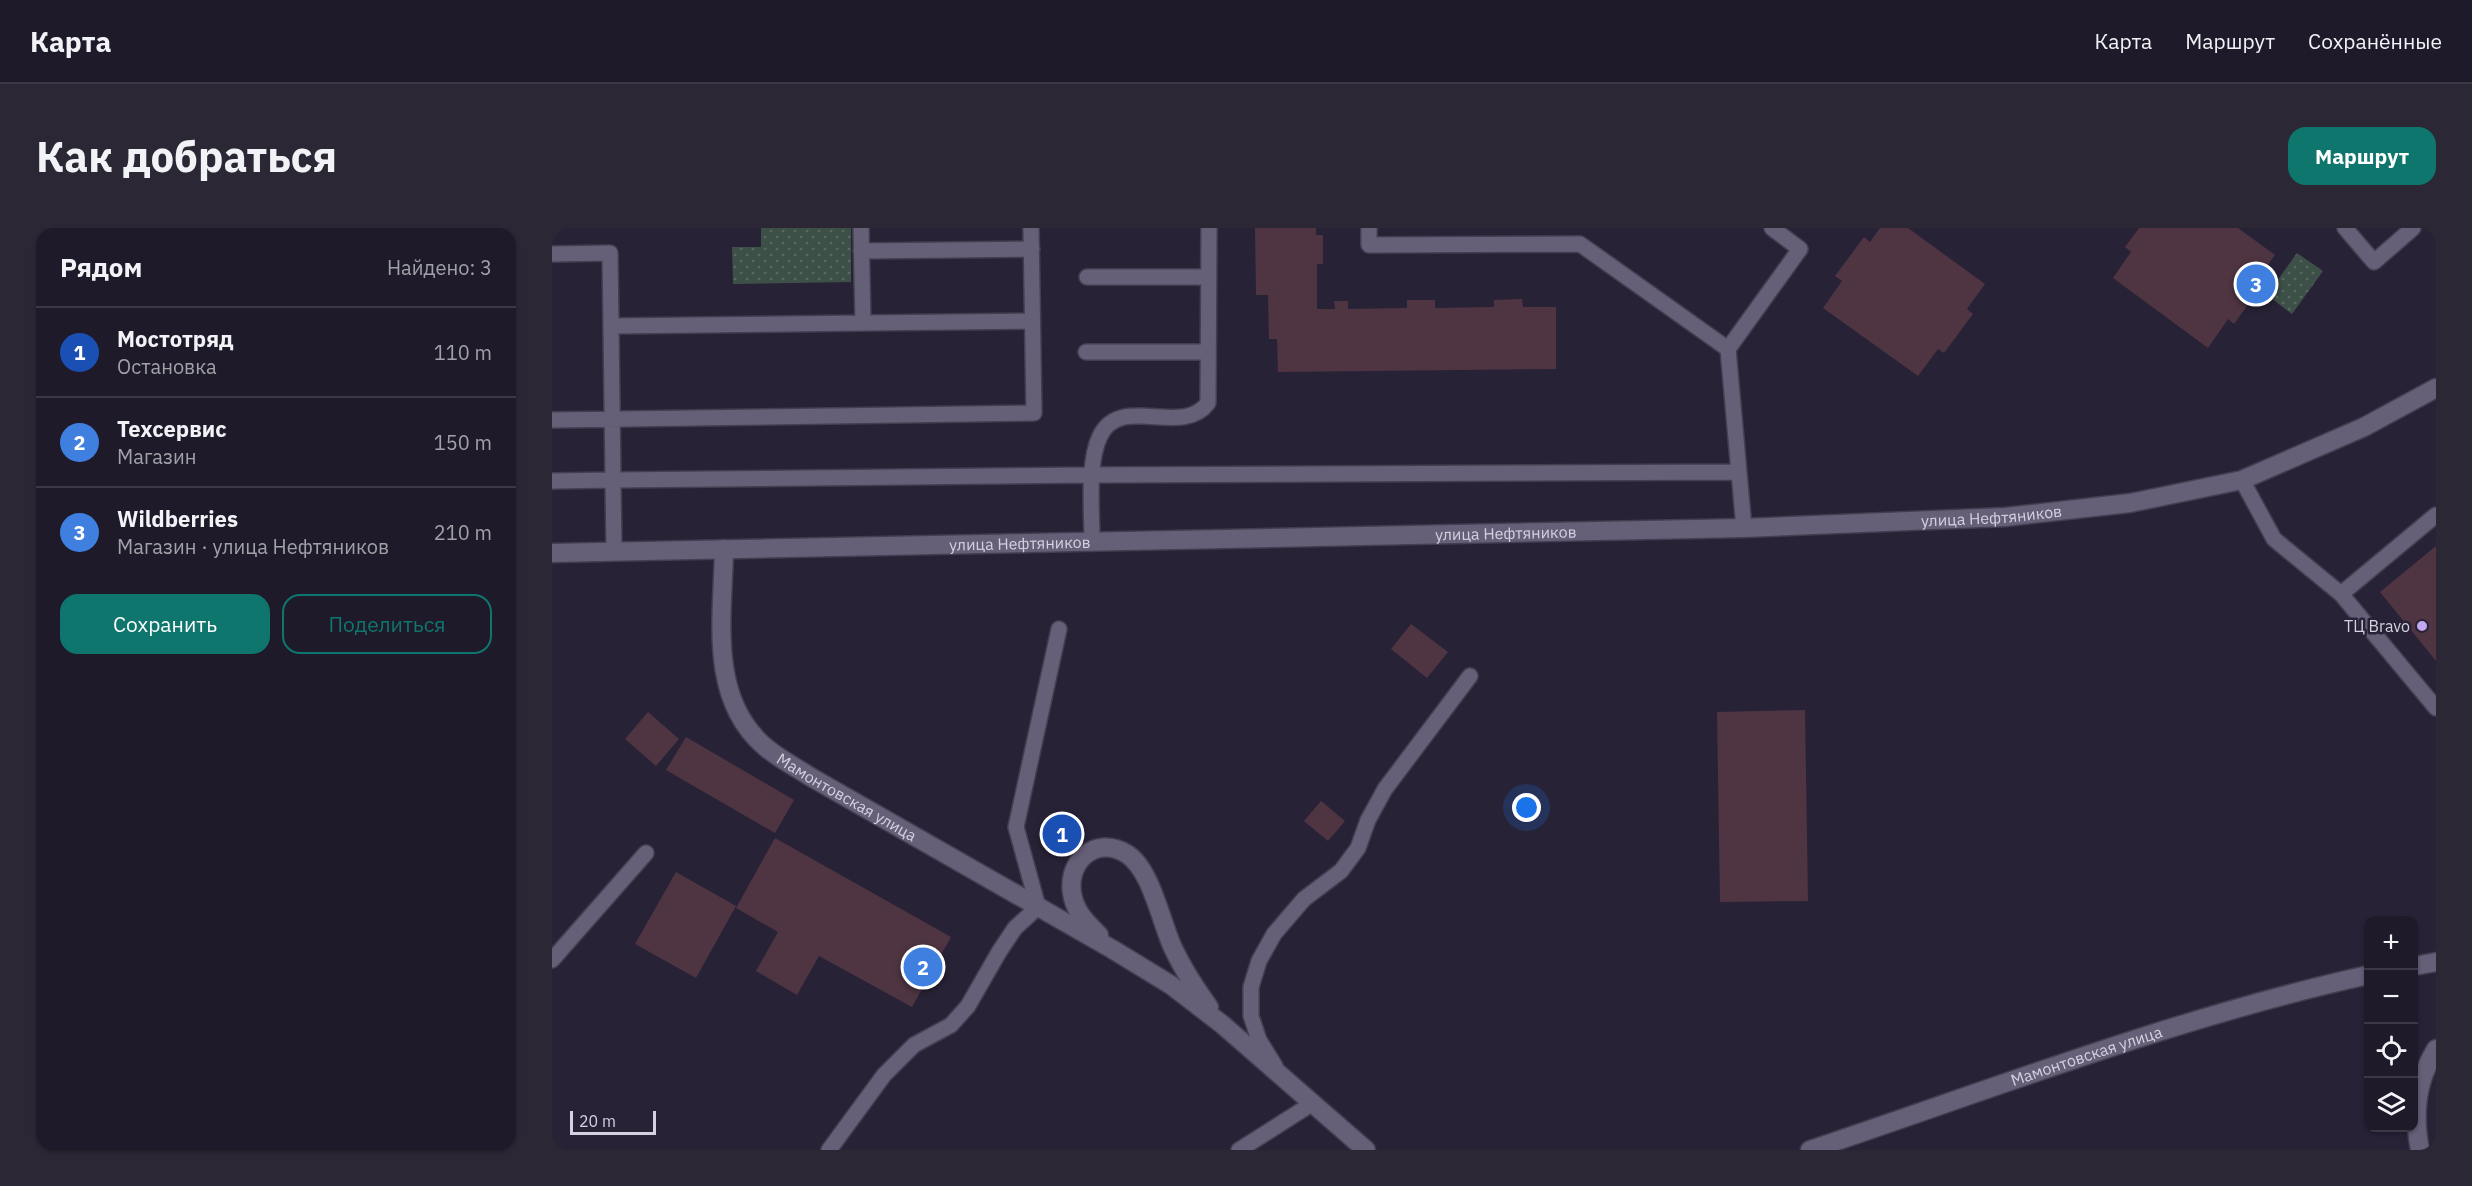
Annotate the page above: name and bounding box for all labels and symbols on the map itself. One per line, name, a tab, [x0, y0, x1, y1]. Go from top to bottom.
pin: 3	[2236, 262, 2276, 306]
street label: улица Нефтяников	[1920, 501, 2063, 531]
street label: улица Нефтяников	[1435, 522, 1577, 544]
street label: улица Нефтяников	[949, 532, 1091, 555]
place label: ТЦ Bravo	[2344, 616, 2410, 636]
marker: ТЦ Bravo	[2415, 619, 2429, 633]
street label: Мамонтовская улица	[773, 749, 921, 846]
your location	[1512, 793, 1541, 822]
pin: 1	[1042, 812, 1082, 856]
pin: 2	[904, 944, 943, 990]
street label: Мамонтовская улица	[2008, 1021, 2165, 1090]
scale bar	[570, 1108, 656, 1136]

